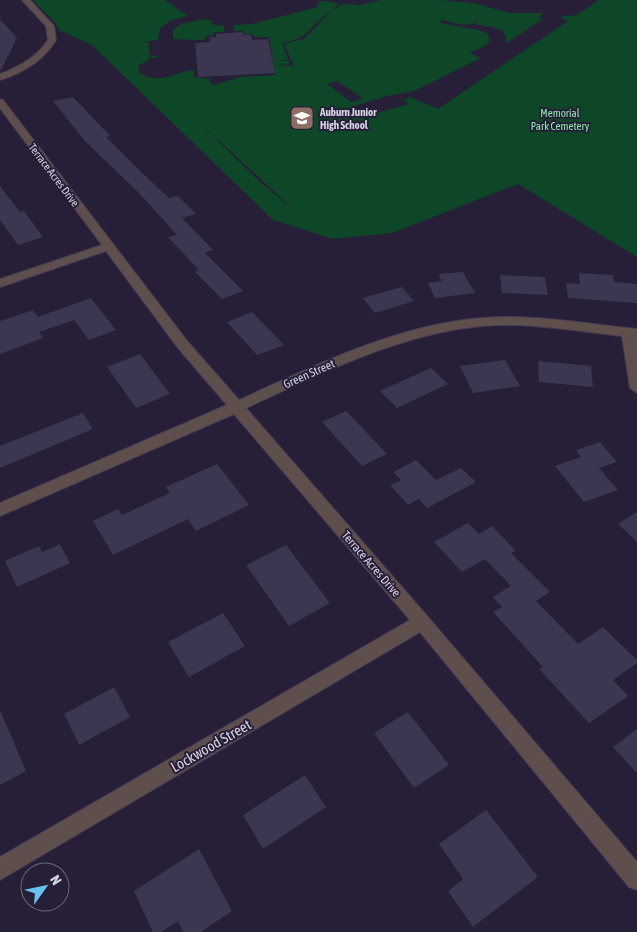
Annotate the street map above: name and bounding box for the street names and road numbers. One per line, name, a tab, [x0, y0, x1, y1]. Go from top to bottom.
street label: Terrace Acres Drive	[26, 141, 82, 209]
street label: Green Street	[281, 356, 337, 391]
street label: Terrace Acres Drive	[339, 528, 403, 600]
street label: Lockwood Street	[168, 716, 254, 775]

